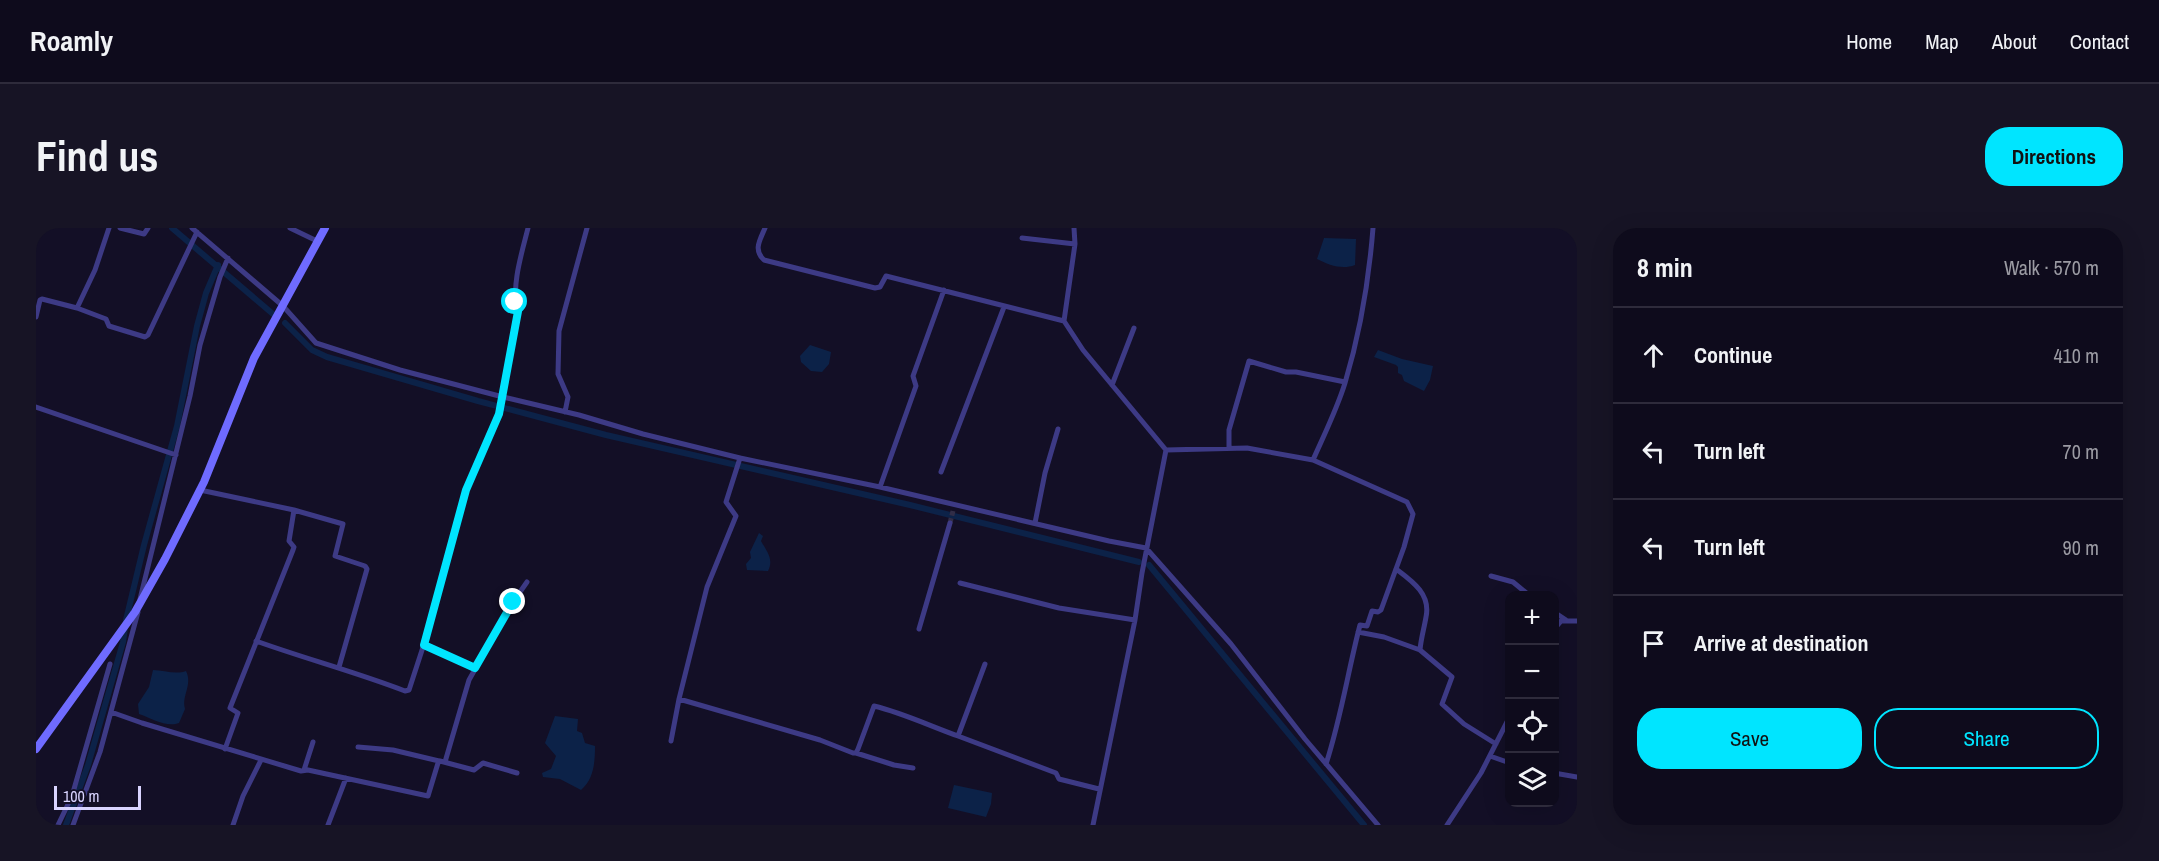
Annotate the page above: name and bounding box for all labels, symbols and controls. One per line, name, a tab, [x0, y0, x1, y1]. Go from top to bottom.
text: Roamly	[30, 22, 113, 60]
text: Home	[1846, 27, 1892, 56]
text: Map	[1925, 27, 1959, 56]
text: About	[1992, 27, 2037, 56]
text: Contact	[2070, 27, 2129, 56]
button: Directions	[1985, 127, 2123, 186]
text: Find us	[36, 128, 158, 184]
text: 8 min	[1637, 250, 1693, 285]
text: Walk · 570 m	[2004, 254, 2099, 281]
route start	[501, 288, 527, 314]
icon: ahead	[1637, 339, 1670, 372]
text: Continue	[1694, 340, 1772, 370]
text: 410 m	[2053, 342, 2099, 369]
icon: left	[1637, 435, 1670, 468]
text: Turn left	[1694, 436, 1765, 466]
text: 70 m	[2063, 438, 2099, 465]
icon: left	[1637, 531, 1670, 564]
text: Turn left	[1694, 532, 1765, 562]
text: 90 m	[2063, 534, 2099, 561]
route end	[499, 588, 525, 614]
map controls	[1505, 591, 1559, 807]
button: +	[1505, 591, 1559, 645]
icon: arrive	[1637, 627, 1670, 660]
text: Arrive at destination	[1694, 628, 1868, 658]
button: −	[1505, 645, 1559, 699]
button: locate	[1505, 699, 1559, 753]
button: Save	[1637, 708, 1862, 769]
button: Share	[1874, 708, 2099, 769]
button: layers	[1505, 753, 1559, 807]
scale bar	[54, 783, 141, 810]
text: 100 m	[63, 785, 99, 807]

